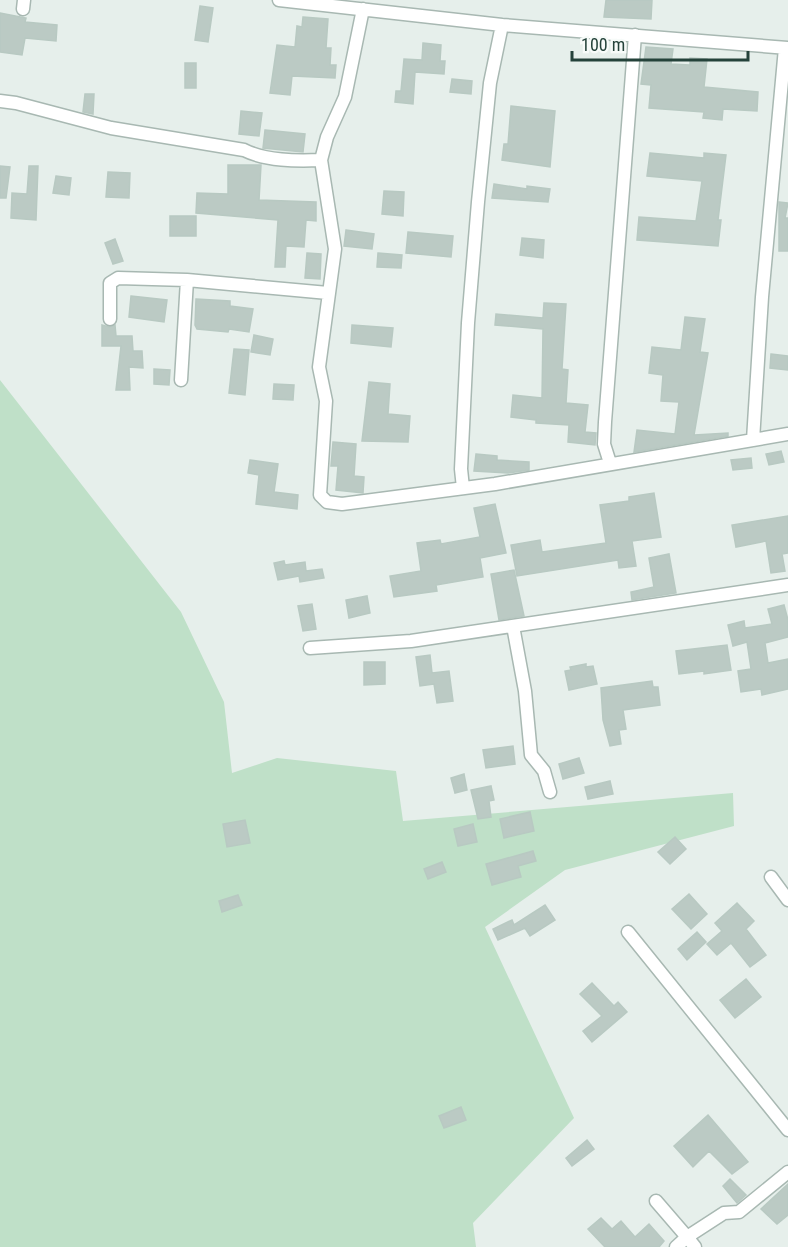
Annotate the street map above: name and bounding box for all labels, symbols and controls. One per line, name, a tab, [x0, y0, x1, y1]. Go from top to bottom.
scale bar	[572, 24, 748, 62]
text: 100 m	[581, 34, 625, 55]

